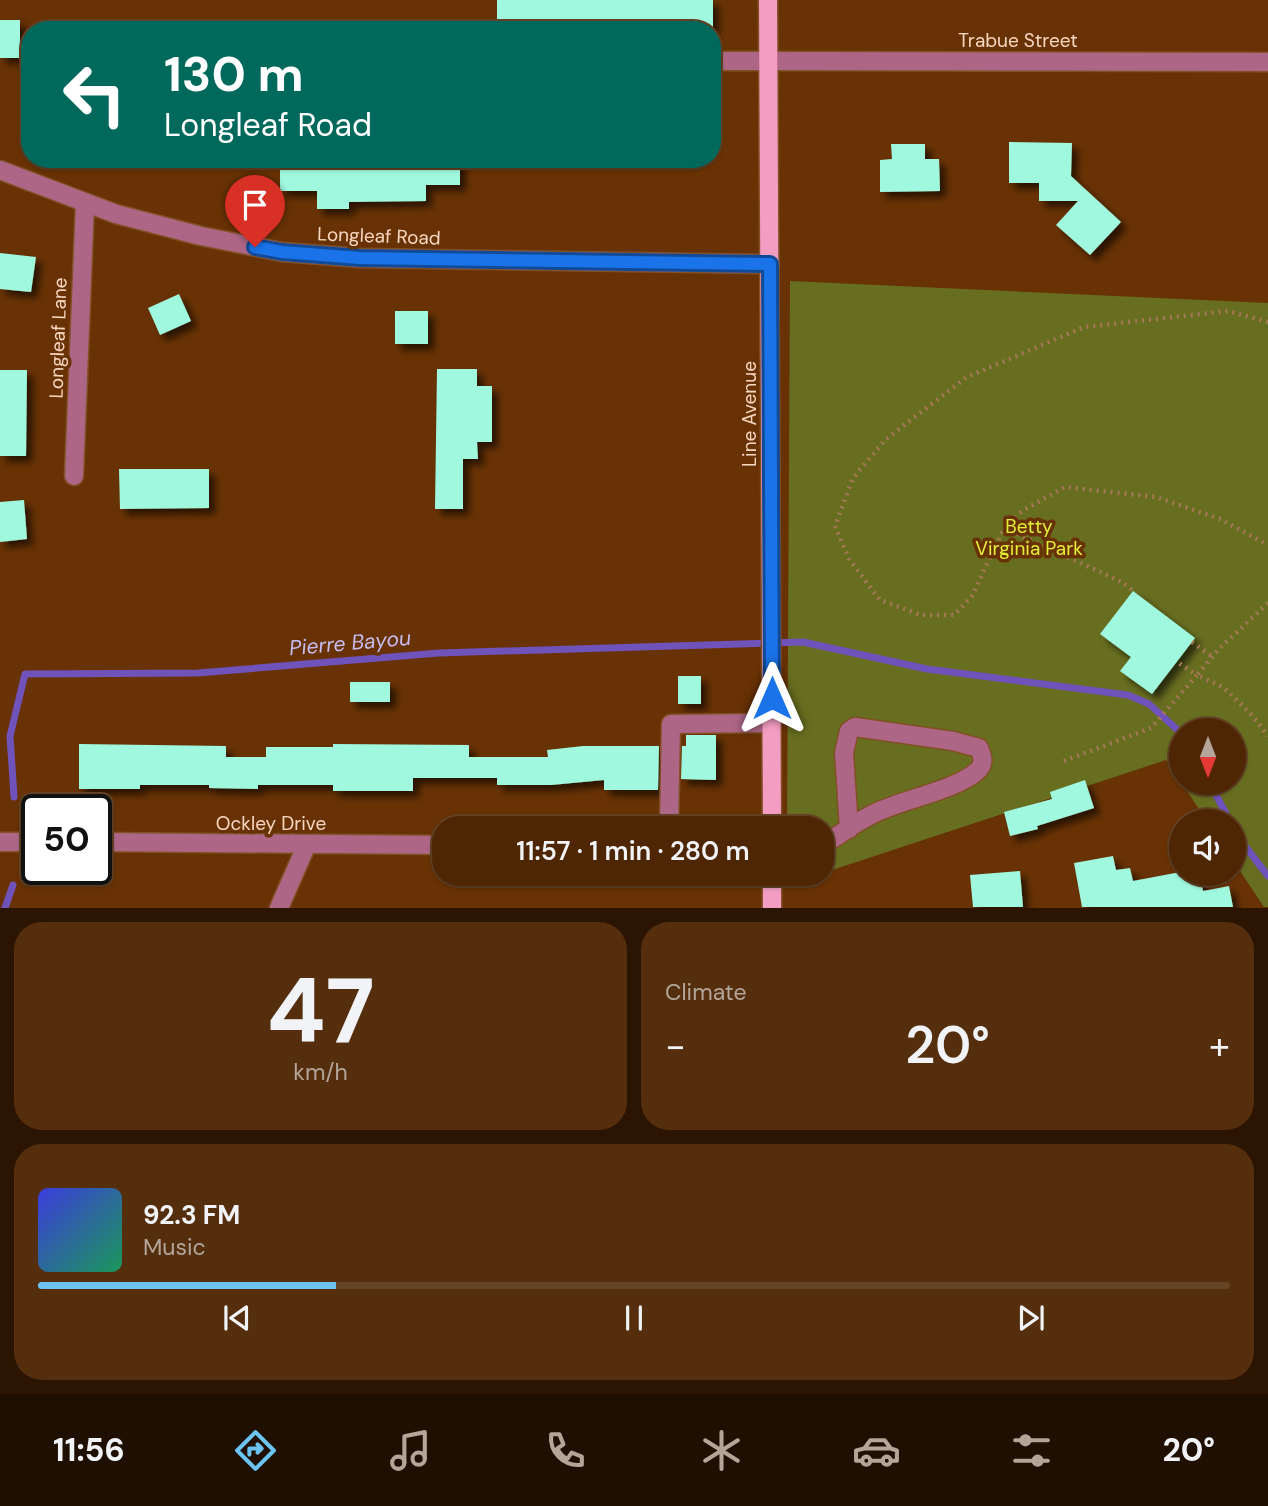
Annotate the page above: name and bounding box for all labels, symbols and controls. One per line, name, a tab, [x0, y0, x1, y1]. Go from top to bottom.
street label: Trabue Street	[958, 28, 1078, 53]
text: 130 m	[164, 42, 304, 106]
icon: left	[49, 49, 140, 140]
text: Longleaf Road	[164, 104, 372, 146]
pin	[225, 175, 285, 247]
icon: arrive	[236, 186, 274, 224]
street label: Longleaf Road	[317, 221, 441, 251]
street label: Longleaf Lane	[43, 277, 73, 399]
street label: Line Avenue	[737, 361, 762, 467]
park label: Betty Virginia Park	[975, 514, 1083, 561]
water label: Pierre Bayou	[288, 624, 412, 662]
position arrow	[735, 661, 809, 735]
north arrow	[1169, 718, 1246, 794]
map controls	[1169, 718, 1246, 886]
speed limit sign: 50	[21, 794, 112, 885]
button: sound	[1169, 809, 1246, 886]
street label: Ockley Drive	[216, 811, 326, 836]
text: 11:57 · 1 min · 280 m	[516, 834, 750, 868]
text: 47	[266, 952, 375, 1070]
text: Climate	[665, 977, 747, 1007]
text: 20°	[905, 1011, 990, 1079]
text: −	[665, 1021, 686, 1071]
text: +	[1209, 1021, 1230, 1071]
text: km/h	[293, 1057, 348, 1087]
text: 92.3 FM	[143, 1198, 240, 1232]
text: Music	[143, 1232, 206, 1262]
icon: previous	[218, 1299, 256, 1337]
icon: pause	[615, 1299, 653, 1337]
icon: next	[1012, 1299, 1050, 1337]
icon: directions	[231, 1426, 280, 1475]
icon: music	[386, 1426, 435, 1475]
icon: phone	[541, 1426, 590, 1475]
icon: climate	[697, 1426, 746, 1475]
icon: car	[852, 1426, 901, 1475]
icon: filters	[1007, 1426, 1056, 1475]
text: 11:56	[53, 1429, 125, 1471]
text: 20°	[1162, 1429, 1215, 1471]

